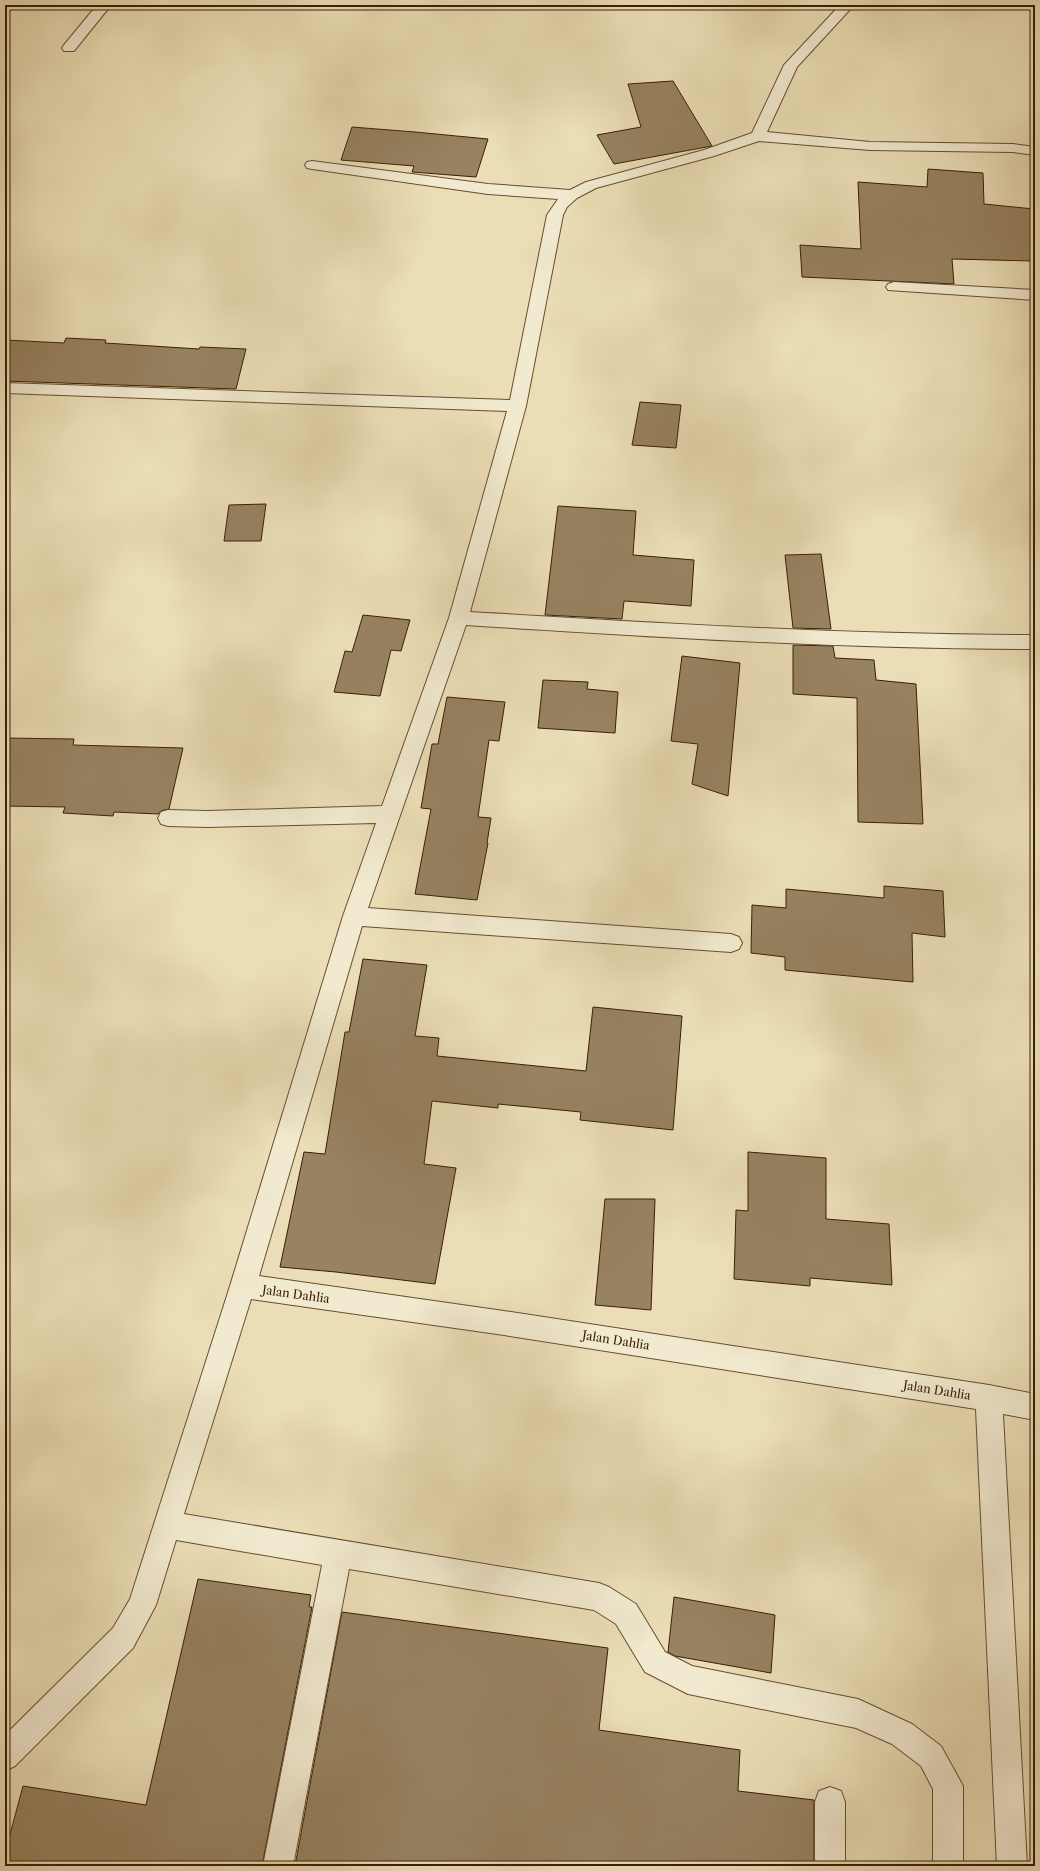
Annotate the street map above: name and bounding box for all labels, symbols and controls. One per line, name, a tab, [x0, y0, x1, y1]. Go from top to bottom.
street label: Jalan Dahlia	[259, 1282, 331, 1306]
street label: Jalan Dahlia	[579, 1327, 651, 1353]
street label: Jalan Dahlia	[900, 1377, 972, 1403]

